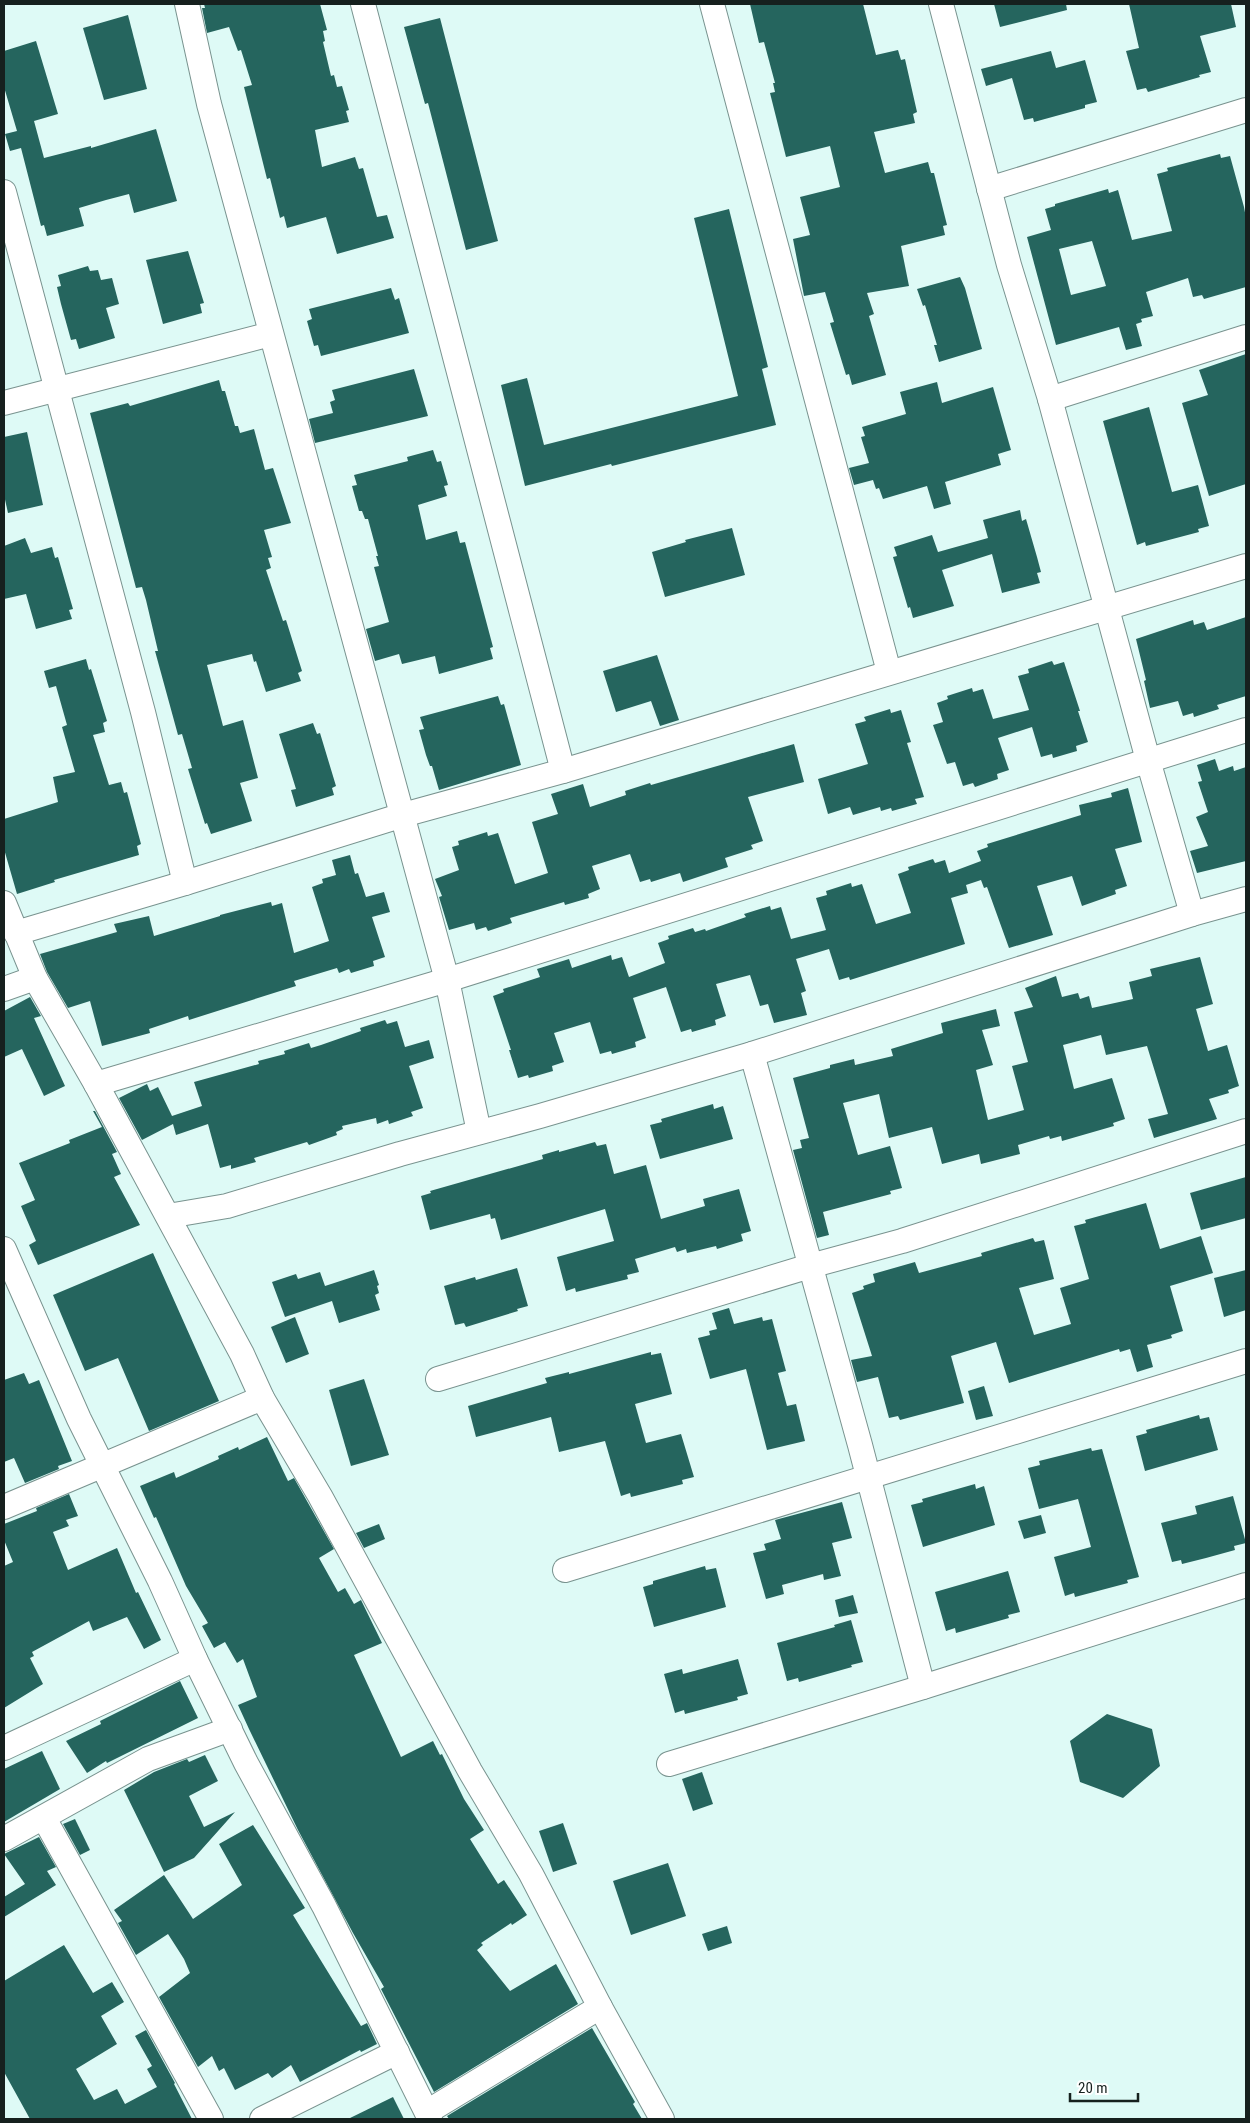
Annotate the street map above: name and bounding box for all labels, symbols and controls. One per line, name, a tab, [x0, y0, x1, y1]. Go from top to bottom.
scale bar	[1070, 2070, 1138, 2102]
text: 20 m	[1078, 2079, 1108, 2097]

